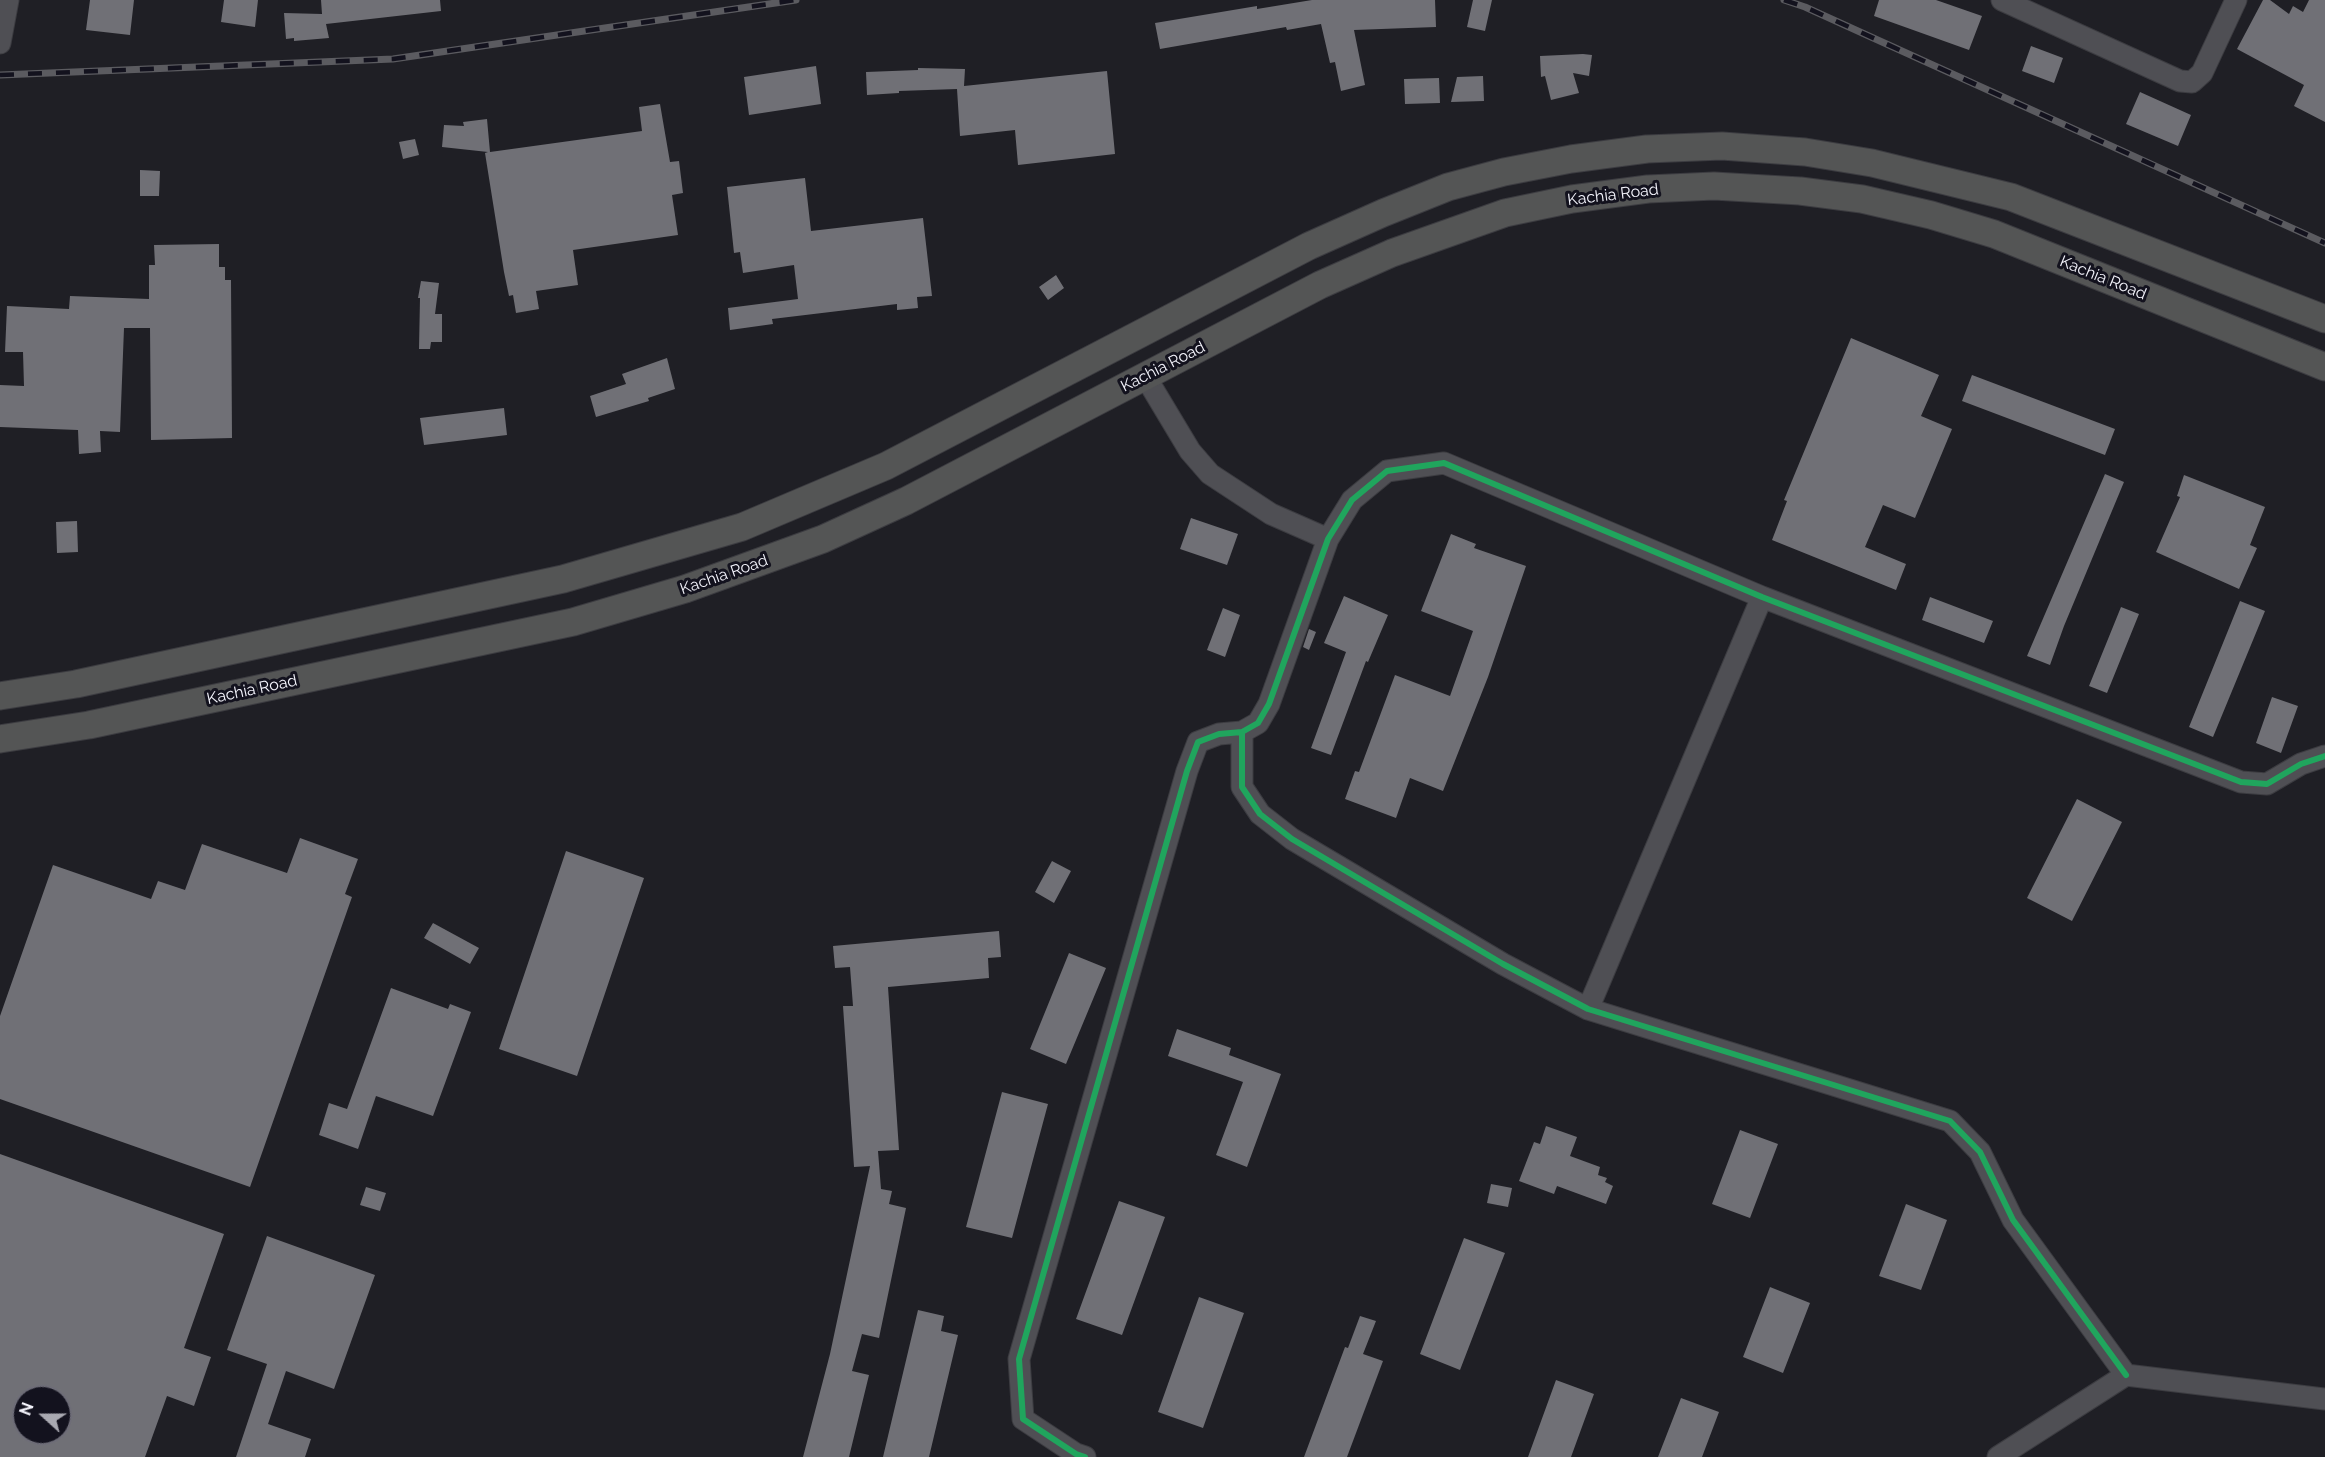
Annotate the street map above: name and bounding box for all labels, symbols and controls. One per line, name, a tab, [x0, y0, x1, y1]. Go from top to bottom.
street label: Kachia Road	[1566, 180, 1660, 210]
street label: Kachia Road	[2057, 252, 2149, 304]
street label: Kachia Road	[1118, 338, 1208, 396]
street label: Kachia Road	[677, 551, 771, 599]
street label: Kachia Road	[205, 671, 299, 709]
north arrow	[12, 1385, 72, 1445]
text: N	[16, 1400, 38, 1418]

